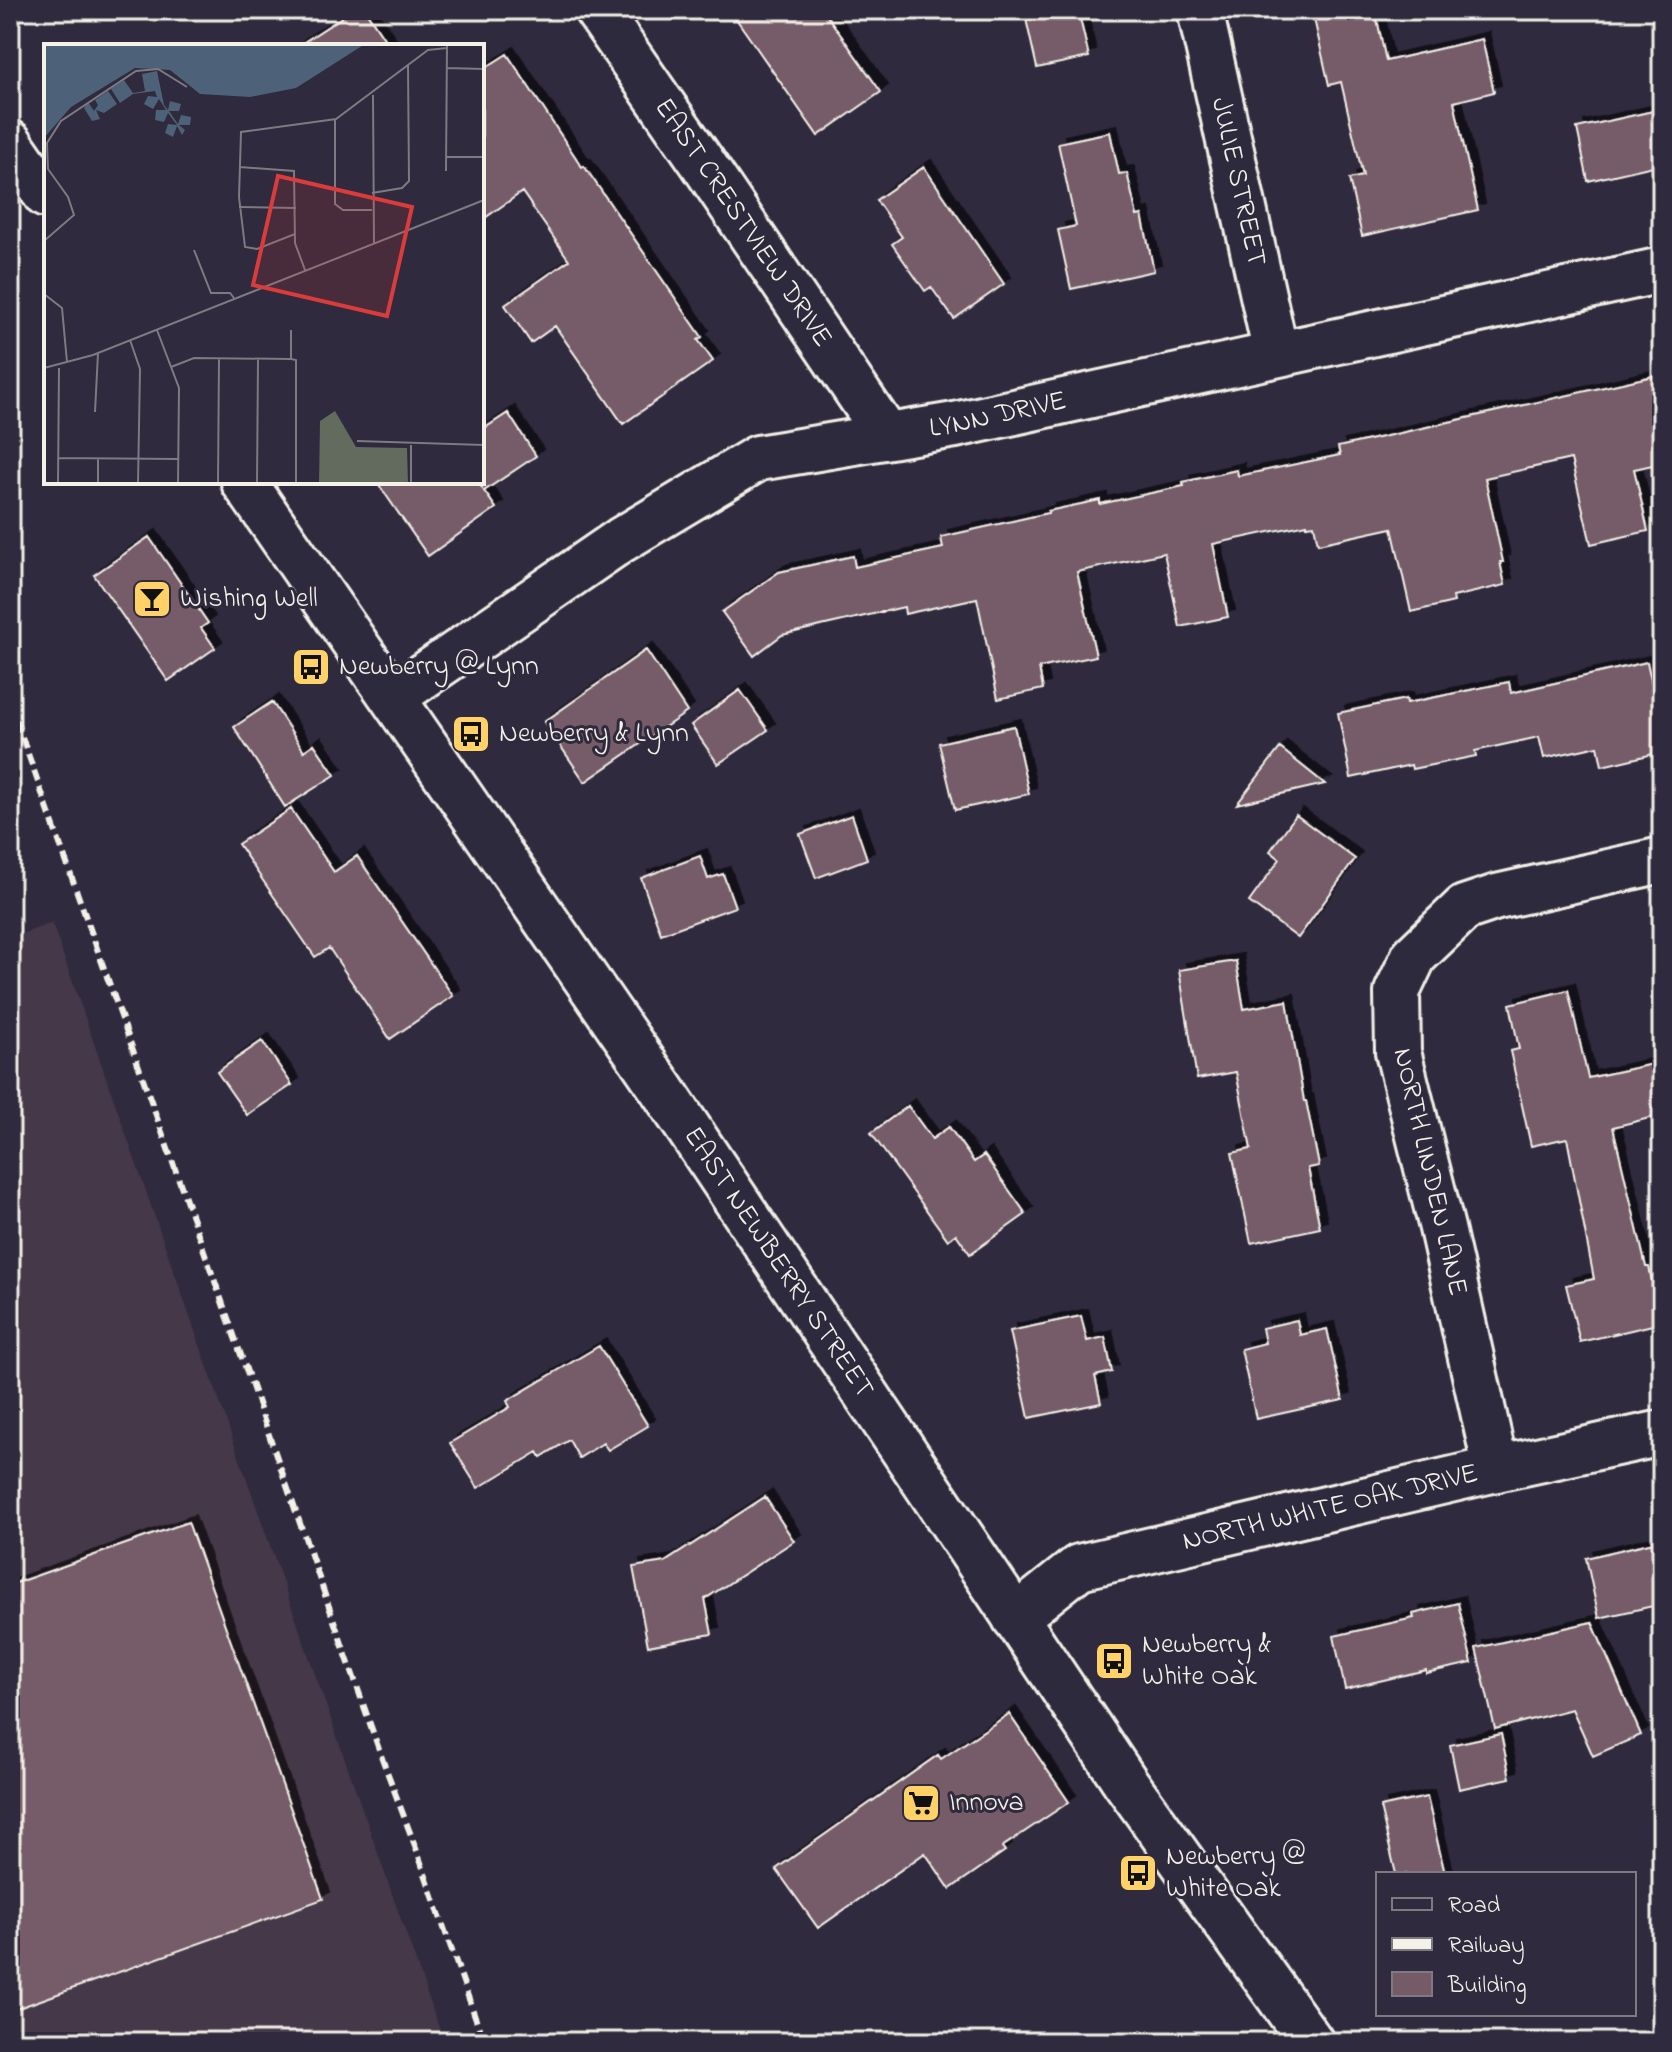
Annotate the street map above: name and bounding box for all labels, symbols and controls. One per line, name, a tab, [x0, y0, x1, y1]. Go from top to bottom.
inset map	[44, 44, 484, 484]
street label: EAST CRESTVIEW DRIVE	[643, 90, 842, 356]
street label: JULIE STREET	[1199, 94, 1277, 270]
street label: LYNN DRIVE	[926, 381, 1070, 449]
bar icon: Wishing Well	[131, 578, 173, 620]
place label: Wishing Well	[180, 579, 318, 620]
bus stop icon: Newberry @ Lynn	[290, 646, 332, 688]
place label: Newberry @ Lynn	[339, 647, 539, 688]
bus stop icon: Newberry & Lynn	[450, 713, 492, 755]
place label: Newberry & Lynn	[499, 714, 689, 755]
street label: NORTH LINDEN LANE	[1381, 1044, 1477, 1300]
street label: EAST NEWBERRY STREET	[672, 1119, 884, 1407]
street label: NORTH WHITE OAK DRIVE	[1178, 1453, 1482, 1562]
place label: Newberry & White Oak	[1142, 1625, 1272, 1698]
bus stop icon: Newberry & White Oak	[1093, 1640, 1135, 1682]
supermarket icon: Innova	[900, 1782, 942, 1824]
place label: Innova	[949, 1783, 1024, 1824]
place label: Newberry @ White Oak	[1166, 1837, 1306, 1910]
bus stop icon: Newberry @ White Oak	[1117, 1852, 1159, 1894]
legend	[1376, 1872, 1636, 2016]
text: Road	[1448, 1889, 1501, 1924]
text: Railway	[1448, 1929, 1525, 1965]
text: Building	[1447, 1969, 1527, 2004]

